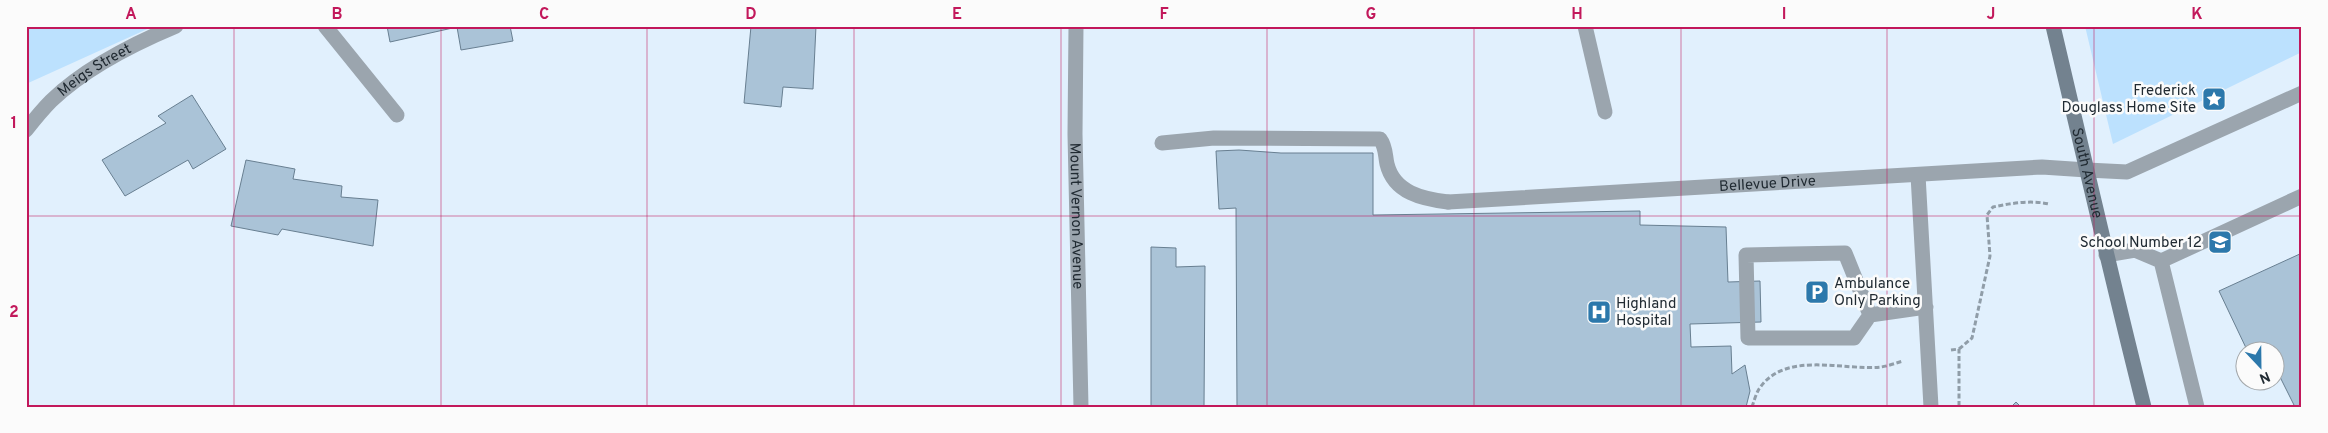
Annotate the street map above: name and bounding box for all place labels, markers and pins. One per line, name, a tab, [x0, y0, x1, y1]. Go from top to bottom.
place label: Frederick Douglass Home Site	[2062, 82, 2196, 118]
place icon: Frederick Douglass Home Site	[2201, 86, 2227, 112]
school or university icon: School Number 12	[2207, 229, 2233, 255]
place label: School Number 12	[2080, 234, 2202, 253]
place label: Ambulance Only Parking	[1834, 275, 1921, 311]
parking icon: Ambulance Only Parking	[1804, 279, 1830, 305]
place label: Highland Hospital	[1616, 295, 1676, 331]
hospital icon: Highland Hospital	[1586, 299, 1612, 325]

